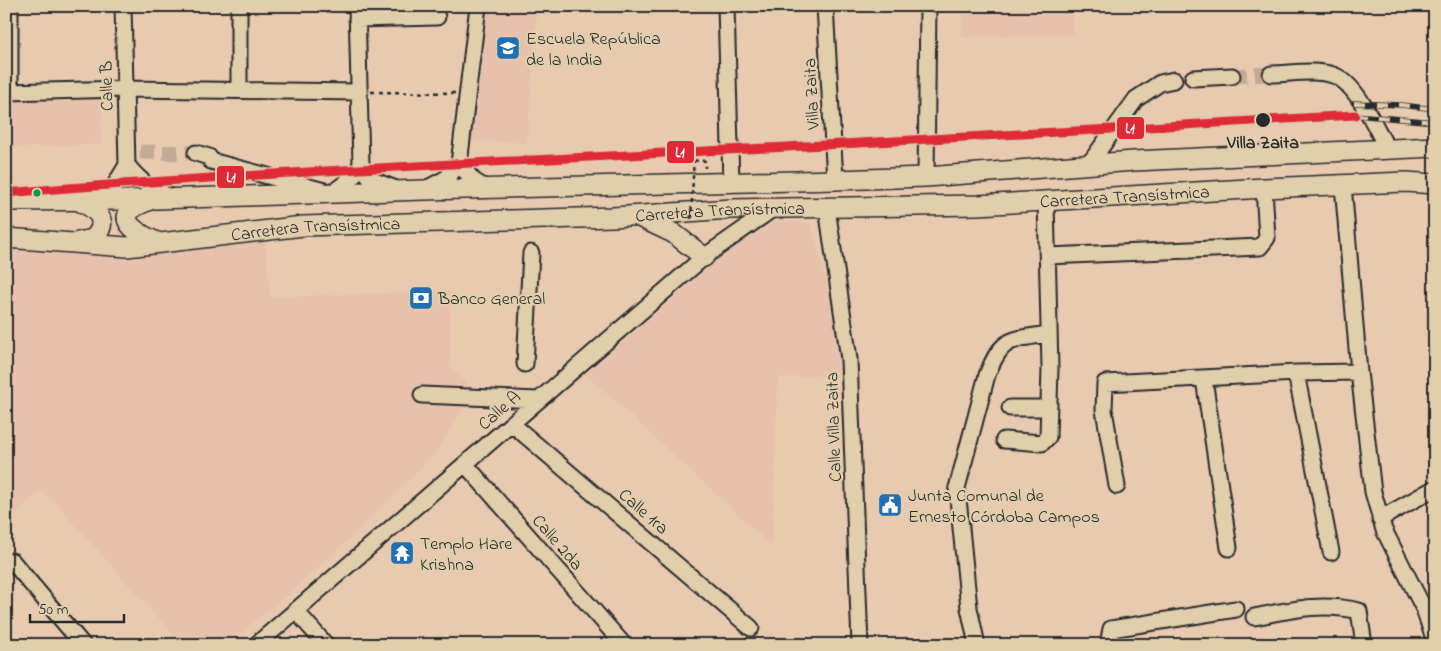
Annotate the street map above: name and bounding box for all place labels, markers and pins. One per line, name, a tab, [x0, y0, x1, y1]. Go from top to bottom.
place label: Escuela República de la India	[526, 27, 661, 74]
school or university icon: Escuela República de la India	[495, 35, 521, 61]
marker: Villa Zaita	[1254, 111, 1272, 129]
place label: Villa Zaita	[1226, 131, 1299, 157]
unlabelled marker	[32, 188, 42, 198]
bank icon: Banco General	[408, 285, 434, 311]
place label: Banco General	[437, 287, 545, 313]
place label: Junta Comunal de Ernesto Córdoba Campos	[908, 484, 1100, 531]
public building icon: Junta Comunal de Ernesto Córdoba Campos	[877, 492, 903, 518]
place label: Templo Hare Krishna	[420, 532, 513, 579]
temple icon: Templo Hare Krishna	[389, 540, 415, 566]

